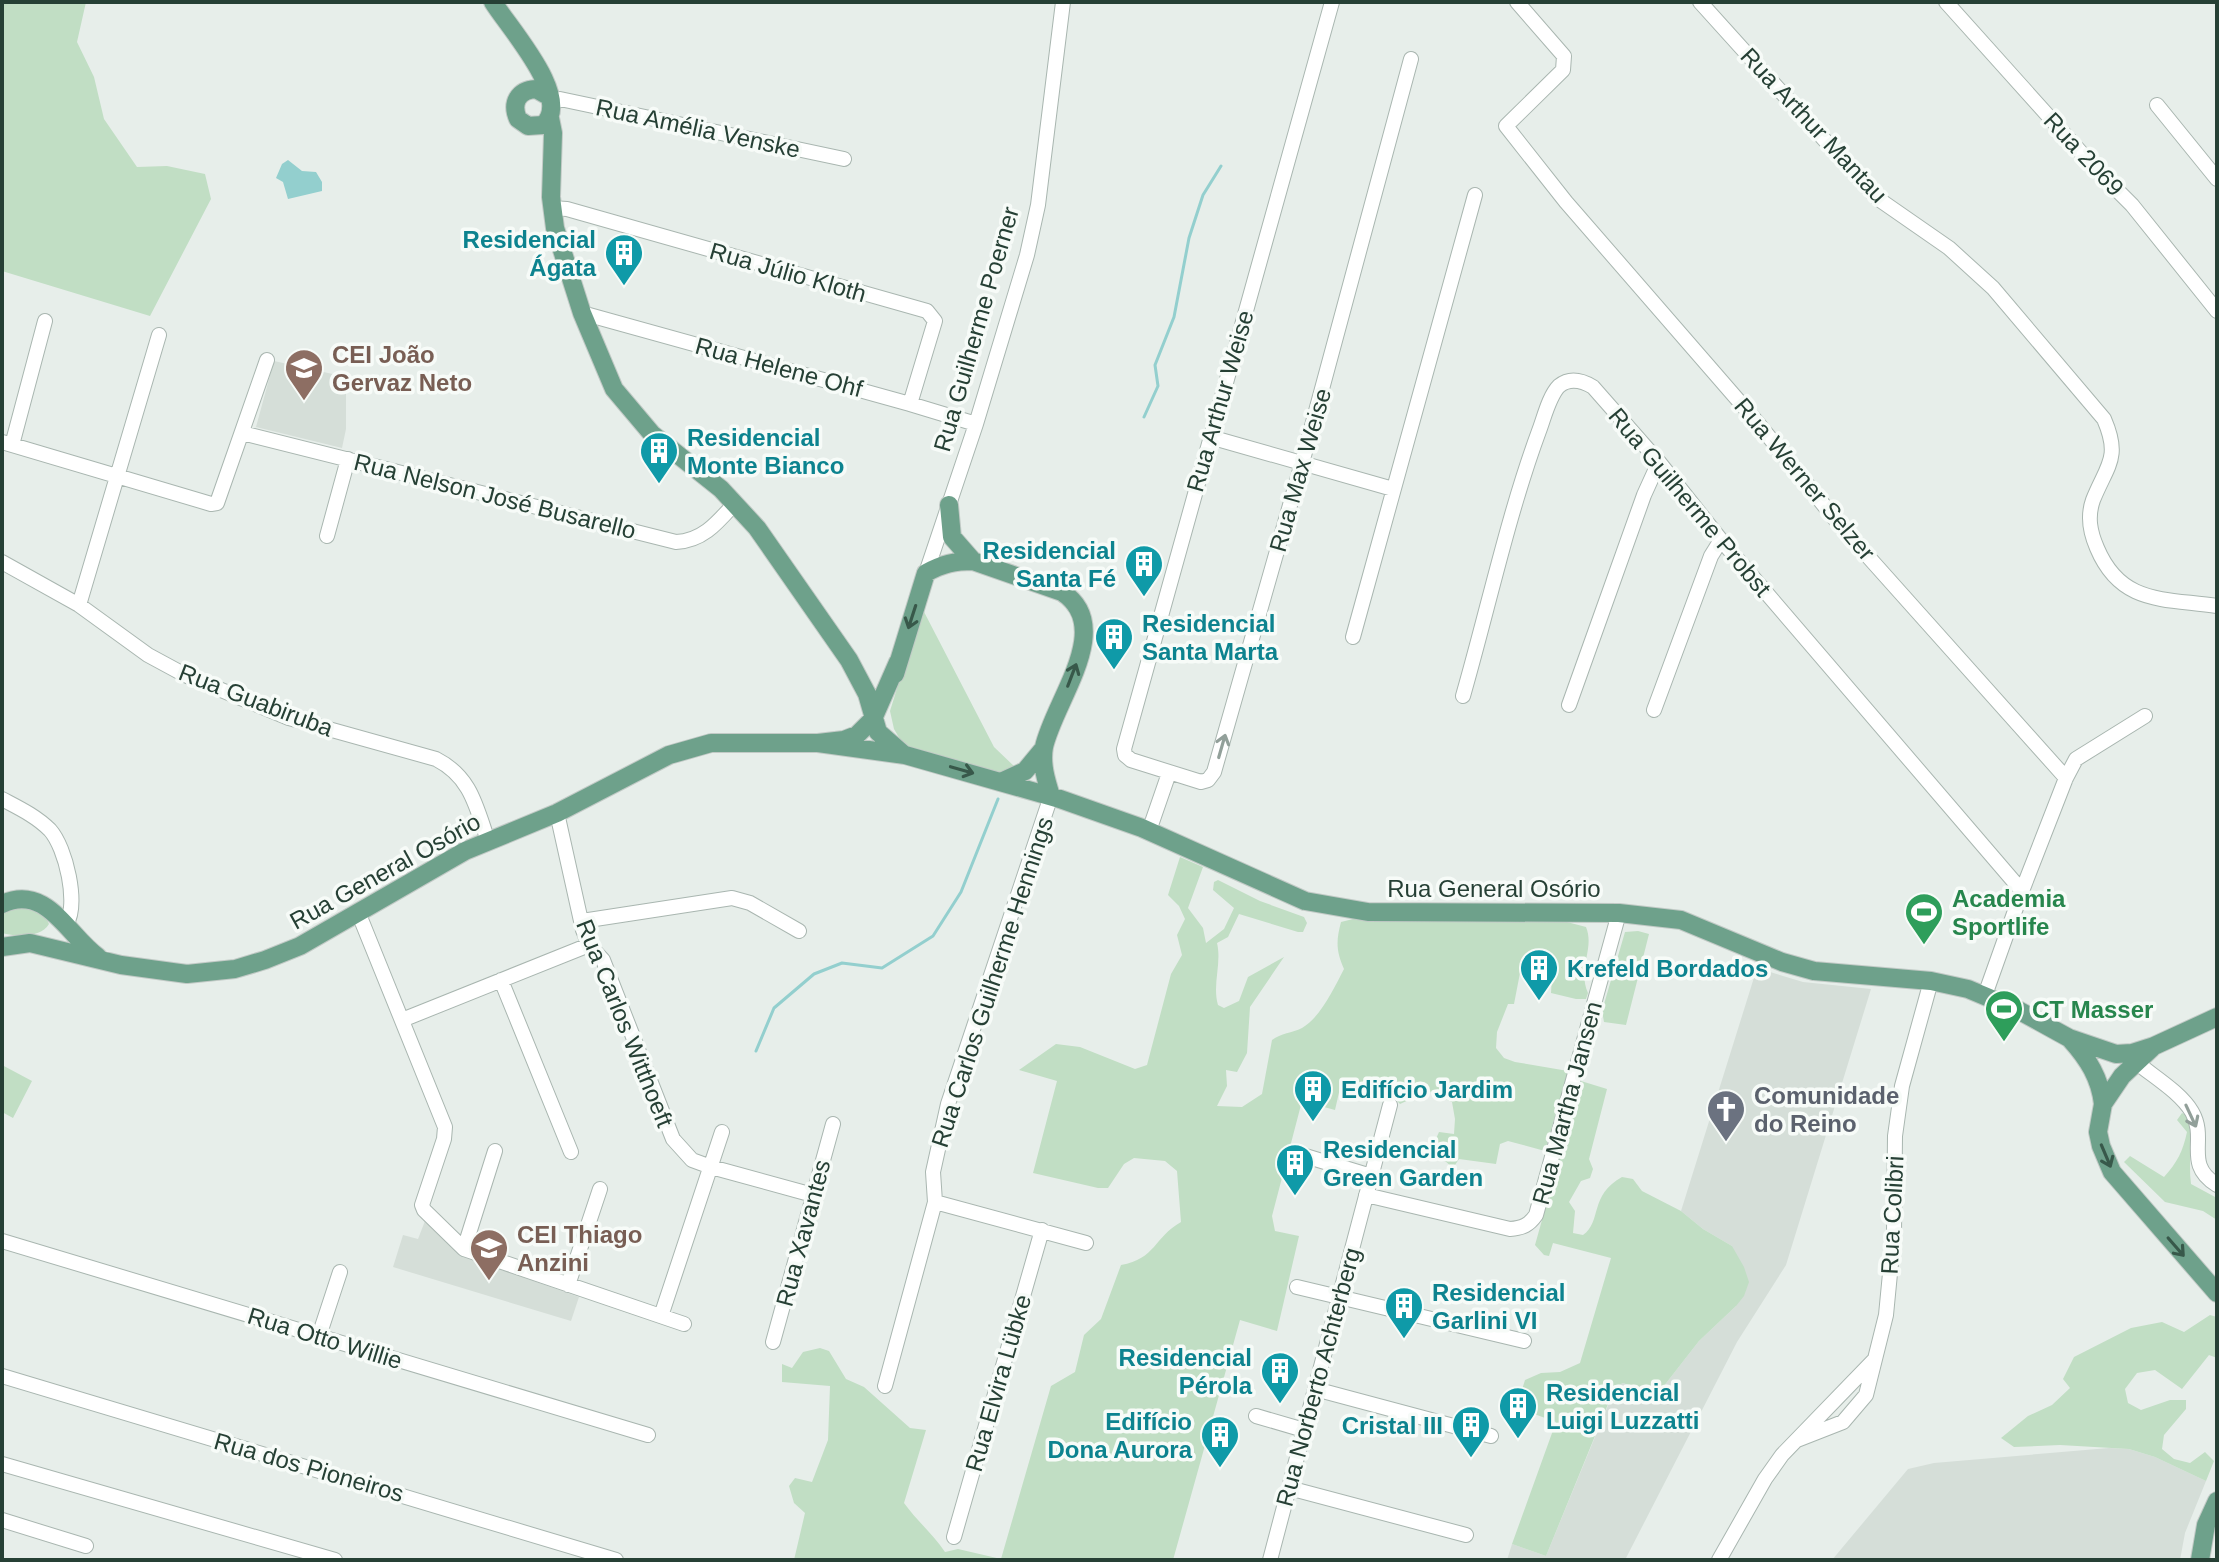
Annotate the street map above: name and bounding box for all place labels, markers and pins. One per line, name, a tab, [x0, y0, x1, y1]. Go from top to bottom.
place label: Residencial Ágata	[463, 226, 597, 281]
building icon: Residencial Ágata	[603, 232, 645, 287]
place label: CEI João Gervaz Neto	[332, 341, 472, 396]
school or university icon: CEI João Gervaz Neto	[283, 347, 325, 402]
place label: Residencial Monte Bianco	[687, 424, 844, 479]
building icon: Residencial Monte Bianco	[638, 430, 680, 485]
place label: Residencial Santa Fé	[983, 537, 1116, 592]
building icon: Residencial Santa Fé	[1123, 543, 1165, 598]
place label: Residencial Santa Marta	[1142, 610, 1279, 665]
building icon: Residencial Santa Marta	[1093, 616, 1135, 671]
place label: Academia Sportlife	[1952, 885, 2066, 940]
sports icon: Academia Sportlife	[1903, 891, 1945, 946]
building icon: Krefeld Bordados	[1518, 947, 1560, 1002]
place label: Krefeld Bordados	[1567, 955, 1768, 982]
sports icon: CT Masser	[1983, 988, 2025, 1043]
place label: CT Masser	[2032, 996, 2153, 1023]
building icon: Edifício Jardim	[1292, 1068, 1334, 1123]
place label: Edifício Jardim	[1341, 1076, 1513, 1103]
place label: Comunidade do Reino	[1754, 1082, 1899, 1137]
church icon: Comunidade do Reino	[1705, 1088, 1747, 1143]
place label: Residencial Green Garden	[1323, 1136, 1483, 1191]
building icon: Residencial Green Garden	[1274, 1142, 1316, 1197]
place label: CEI Thiago Anzini	[517, 1221, 642, 1276]
school or university icon: CEI Thiago Anzini	[468, 1227, 510, 1282]
place label: Residencial Garlini VI	[1432, 1279, 1565, 1334]
building icon: Residencial Garlini VI	[1383, 1285, 1425, 1340]
place label: Residencial Pérola	[1119, 1344, 1253, 1399]
building icon: Residencial Pérola	[1259, 1350, 1301, 1405]
place label: Residencial Luigi Luzzatti	[1546, 1379, 1699, 1434]
building icon: Residencial Luigi Luzzatti	[1497, 1385, 1539, 1440]
building icon: Cristal III	[1450, 1404, 1492, 1459]
place label: Edifício Dona Aurora	[1048, 1408, 1193, 1463]
place label: Cristal III	[1342, 1412, 1443, 1439]
building icon: Edifício Dona Aurora	[1199, 1414, 1241, 1469]

